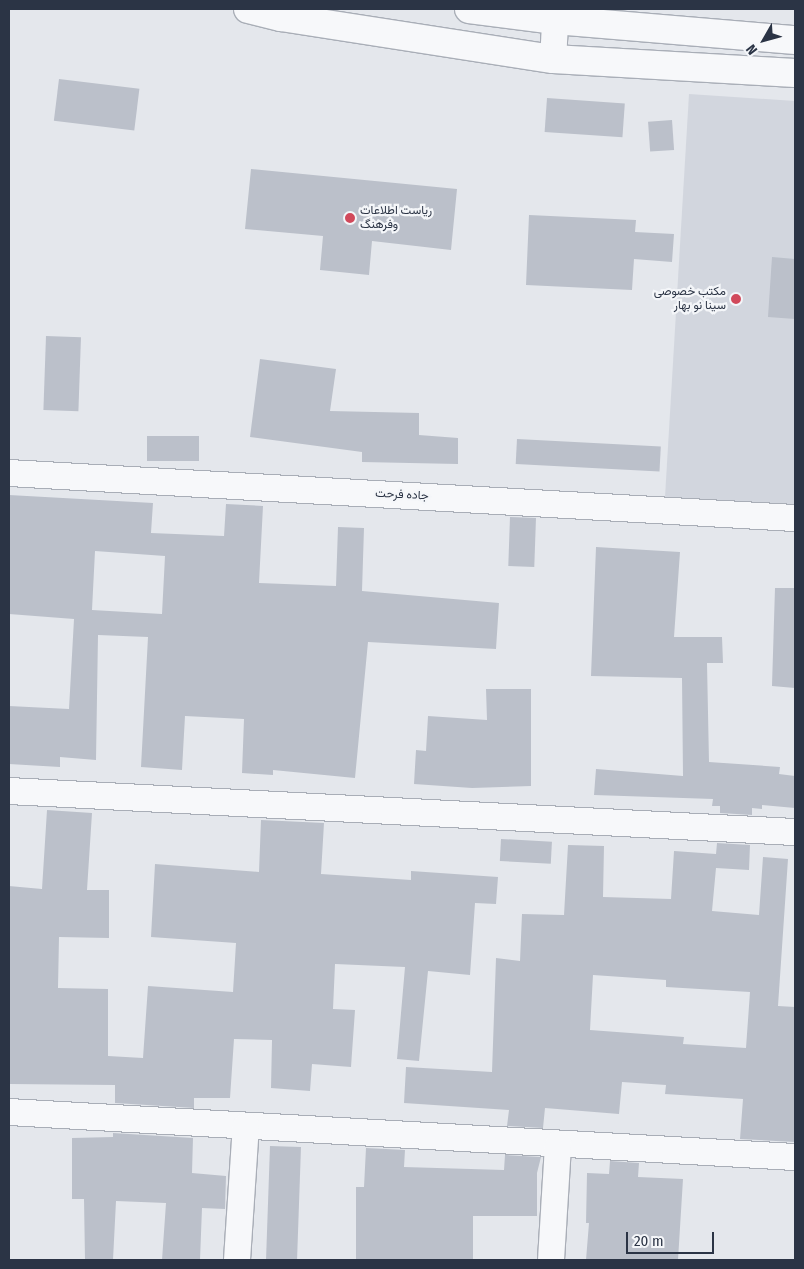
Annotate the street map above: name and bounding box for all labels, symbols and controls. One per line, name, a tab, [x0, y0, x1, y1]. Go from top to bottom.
north arrow	[739, 15, 789, 65]
text: N	[743, 41, 761, 58]
place label: ریاست اطلاعات وفرهنگ	[360, 204, 432, 232]
marker: ریاست اطلاعات وفرهنگ	[344, 212, 356, 224]
place label: مکتب خصوصی سینا نو بهار	[654, 285, 726, 313]
marker: مکتب خصوصی سینا نو بهار	[730, 293, 742, 305]
street label: جاده فرحت	[375, 486, 429, 504]
scale bar	[629, 1222, 716, 1254]
text: 20 m	[634, 1232, 664, 1250]

